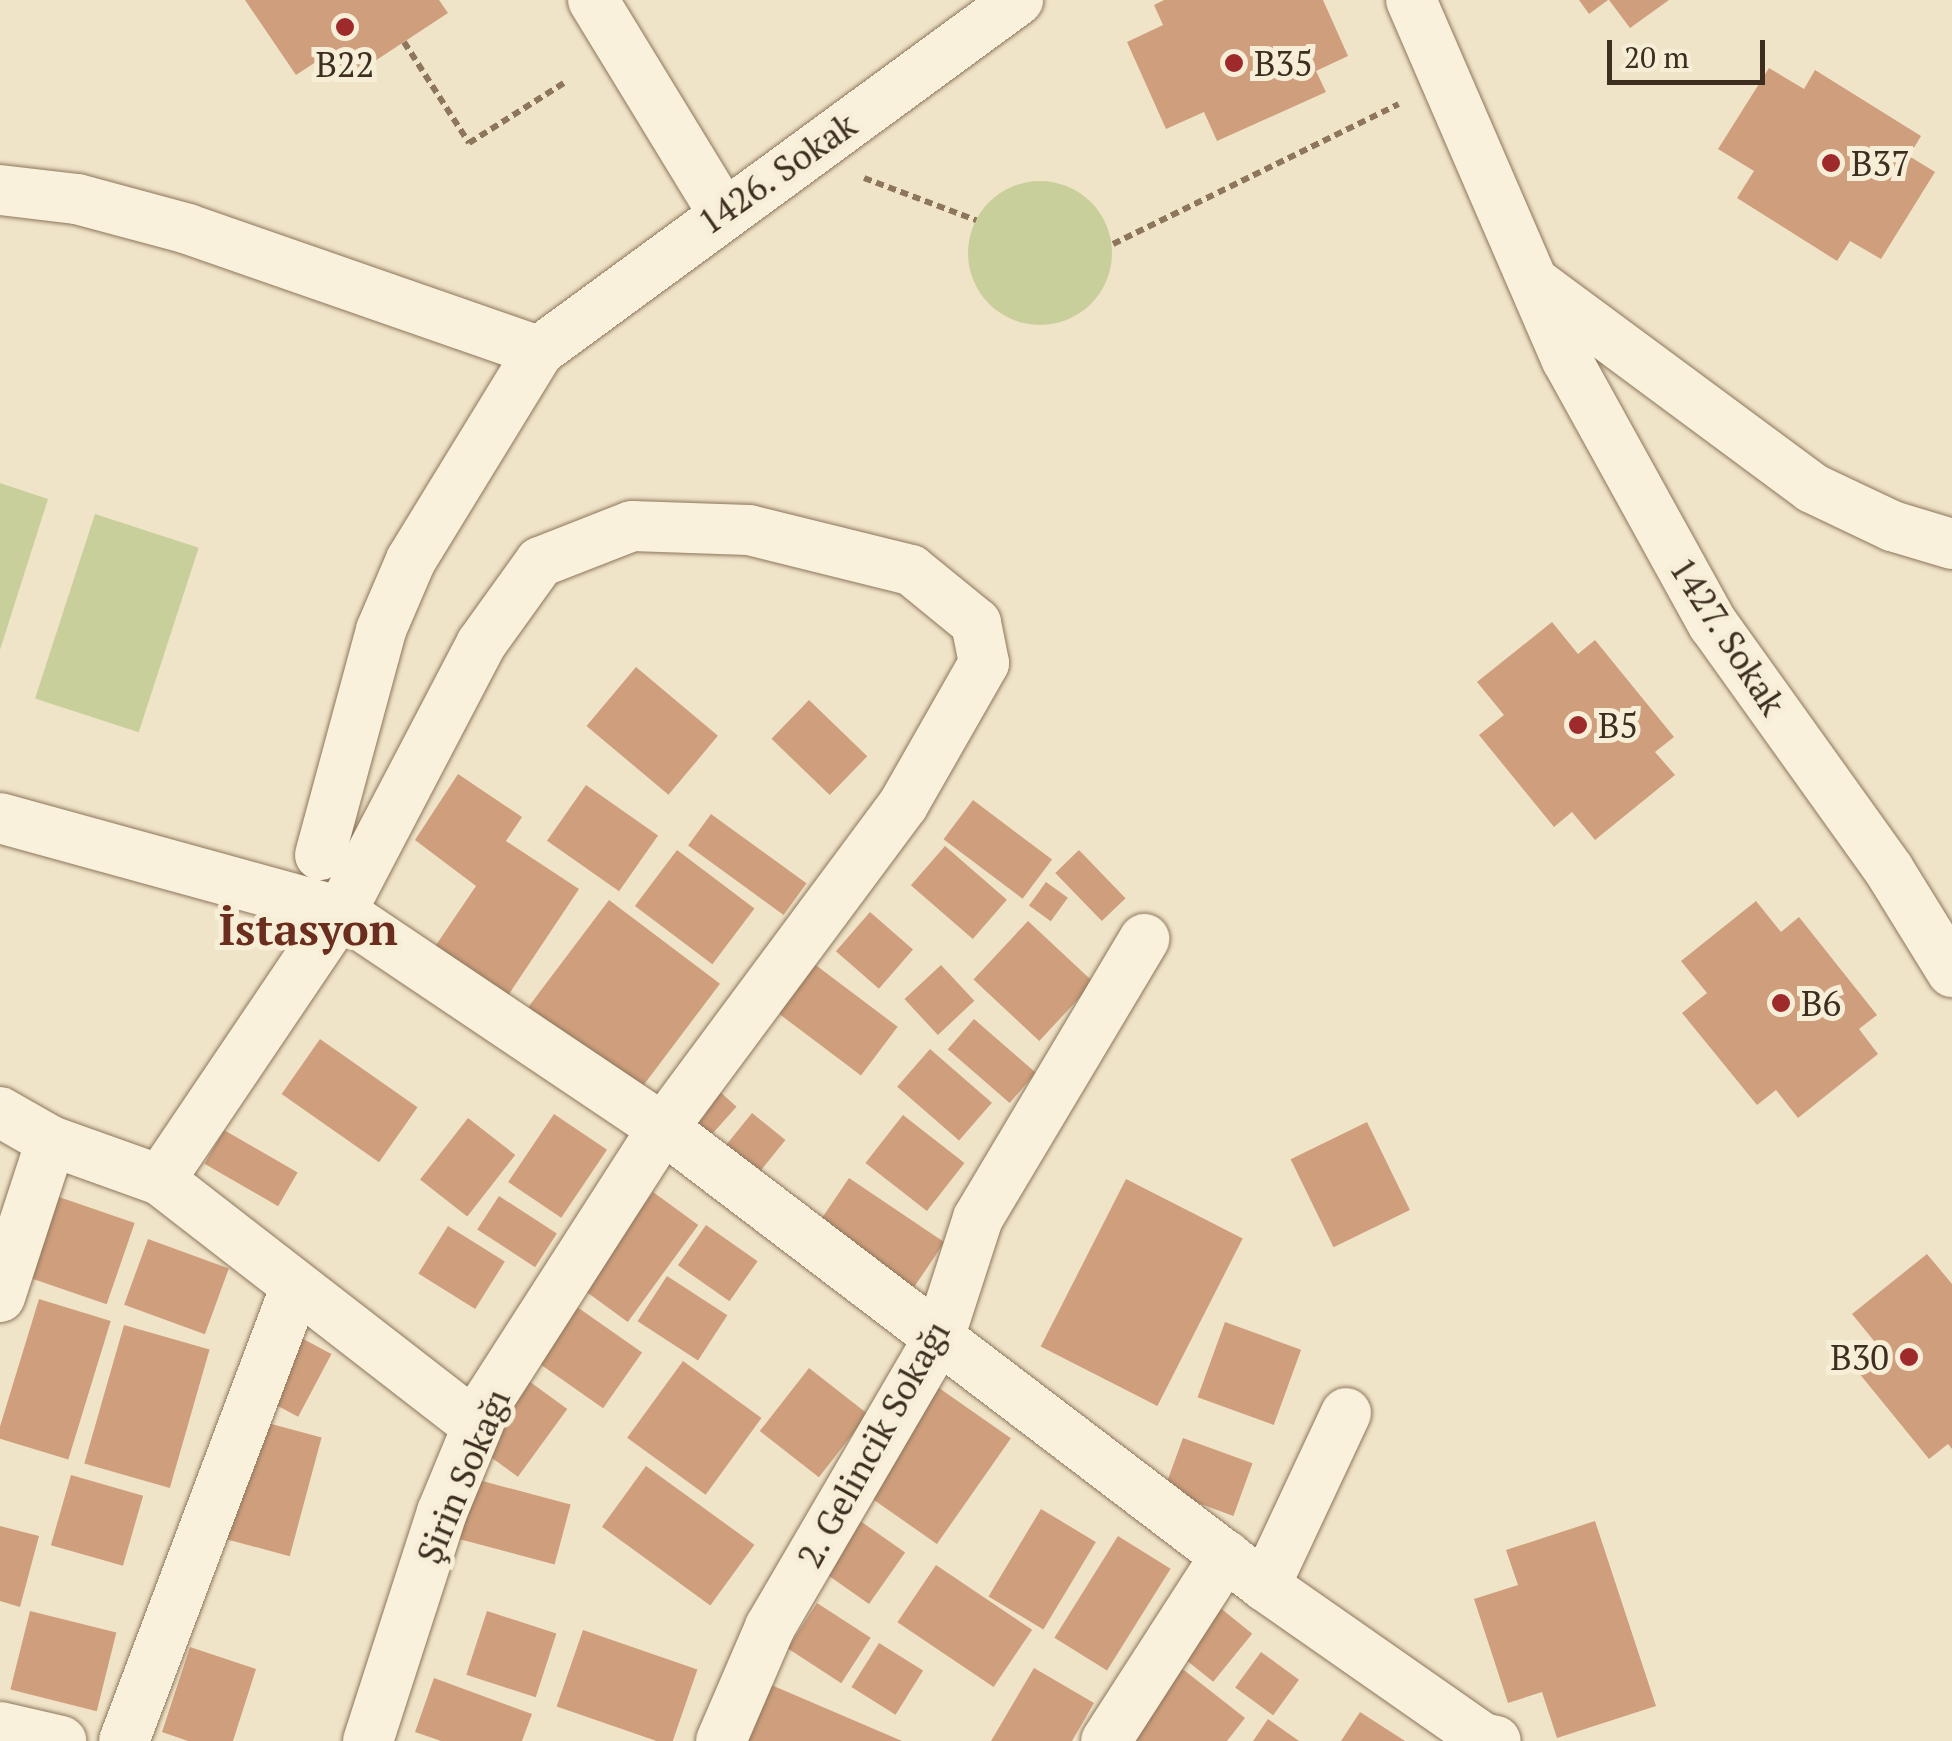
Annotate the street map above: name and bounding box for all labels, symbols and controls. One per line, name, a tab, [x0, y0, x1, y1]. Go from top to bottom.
marker: B22	[334, 16, 356, 38]
scale bar	[1612, 20, 1770, 82]
text: 20 m	[1624, 37, 1689, 77]
place label: B35	[1254, 42, 1313, 84]
place label: B22	[316, 43, 374, 85]
marker: B35	[1223, 52, 1245, 74]
street label: 1426. Sokak	[689, 103, 865, 243]
place label: B37	[1851, 142, 1910, 184]
marker: B37	[1820, 152, 1842, 174]
street label: 1427. Sokak	[1661, 549, 1795, 723]
place label: B5	[1598, 704, 1638, 746]
marker: B5	[1567, 714, 1589, 736]
district label: İstasyon	[218, 902, 398, 956]
place label: B6	[1801, 982, 1841, 1024]
marker: B6	[1770, 992, 1792, 1014]
street label: 2. Gelincik Sokağı	[788, 1313, 958, 1575]
place label: B30	[1830, 1336, 1889, 1378]
marker: B30	[1898, 1346, 1920, 1368]
street label: Şirin Sokağı	[407, 1382, 519, 1570]

